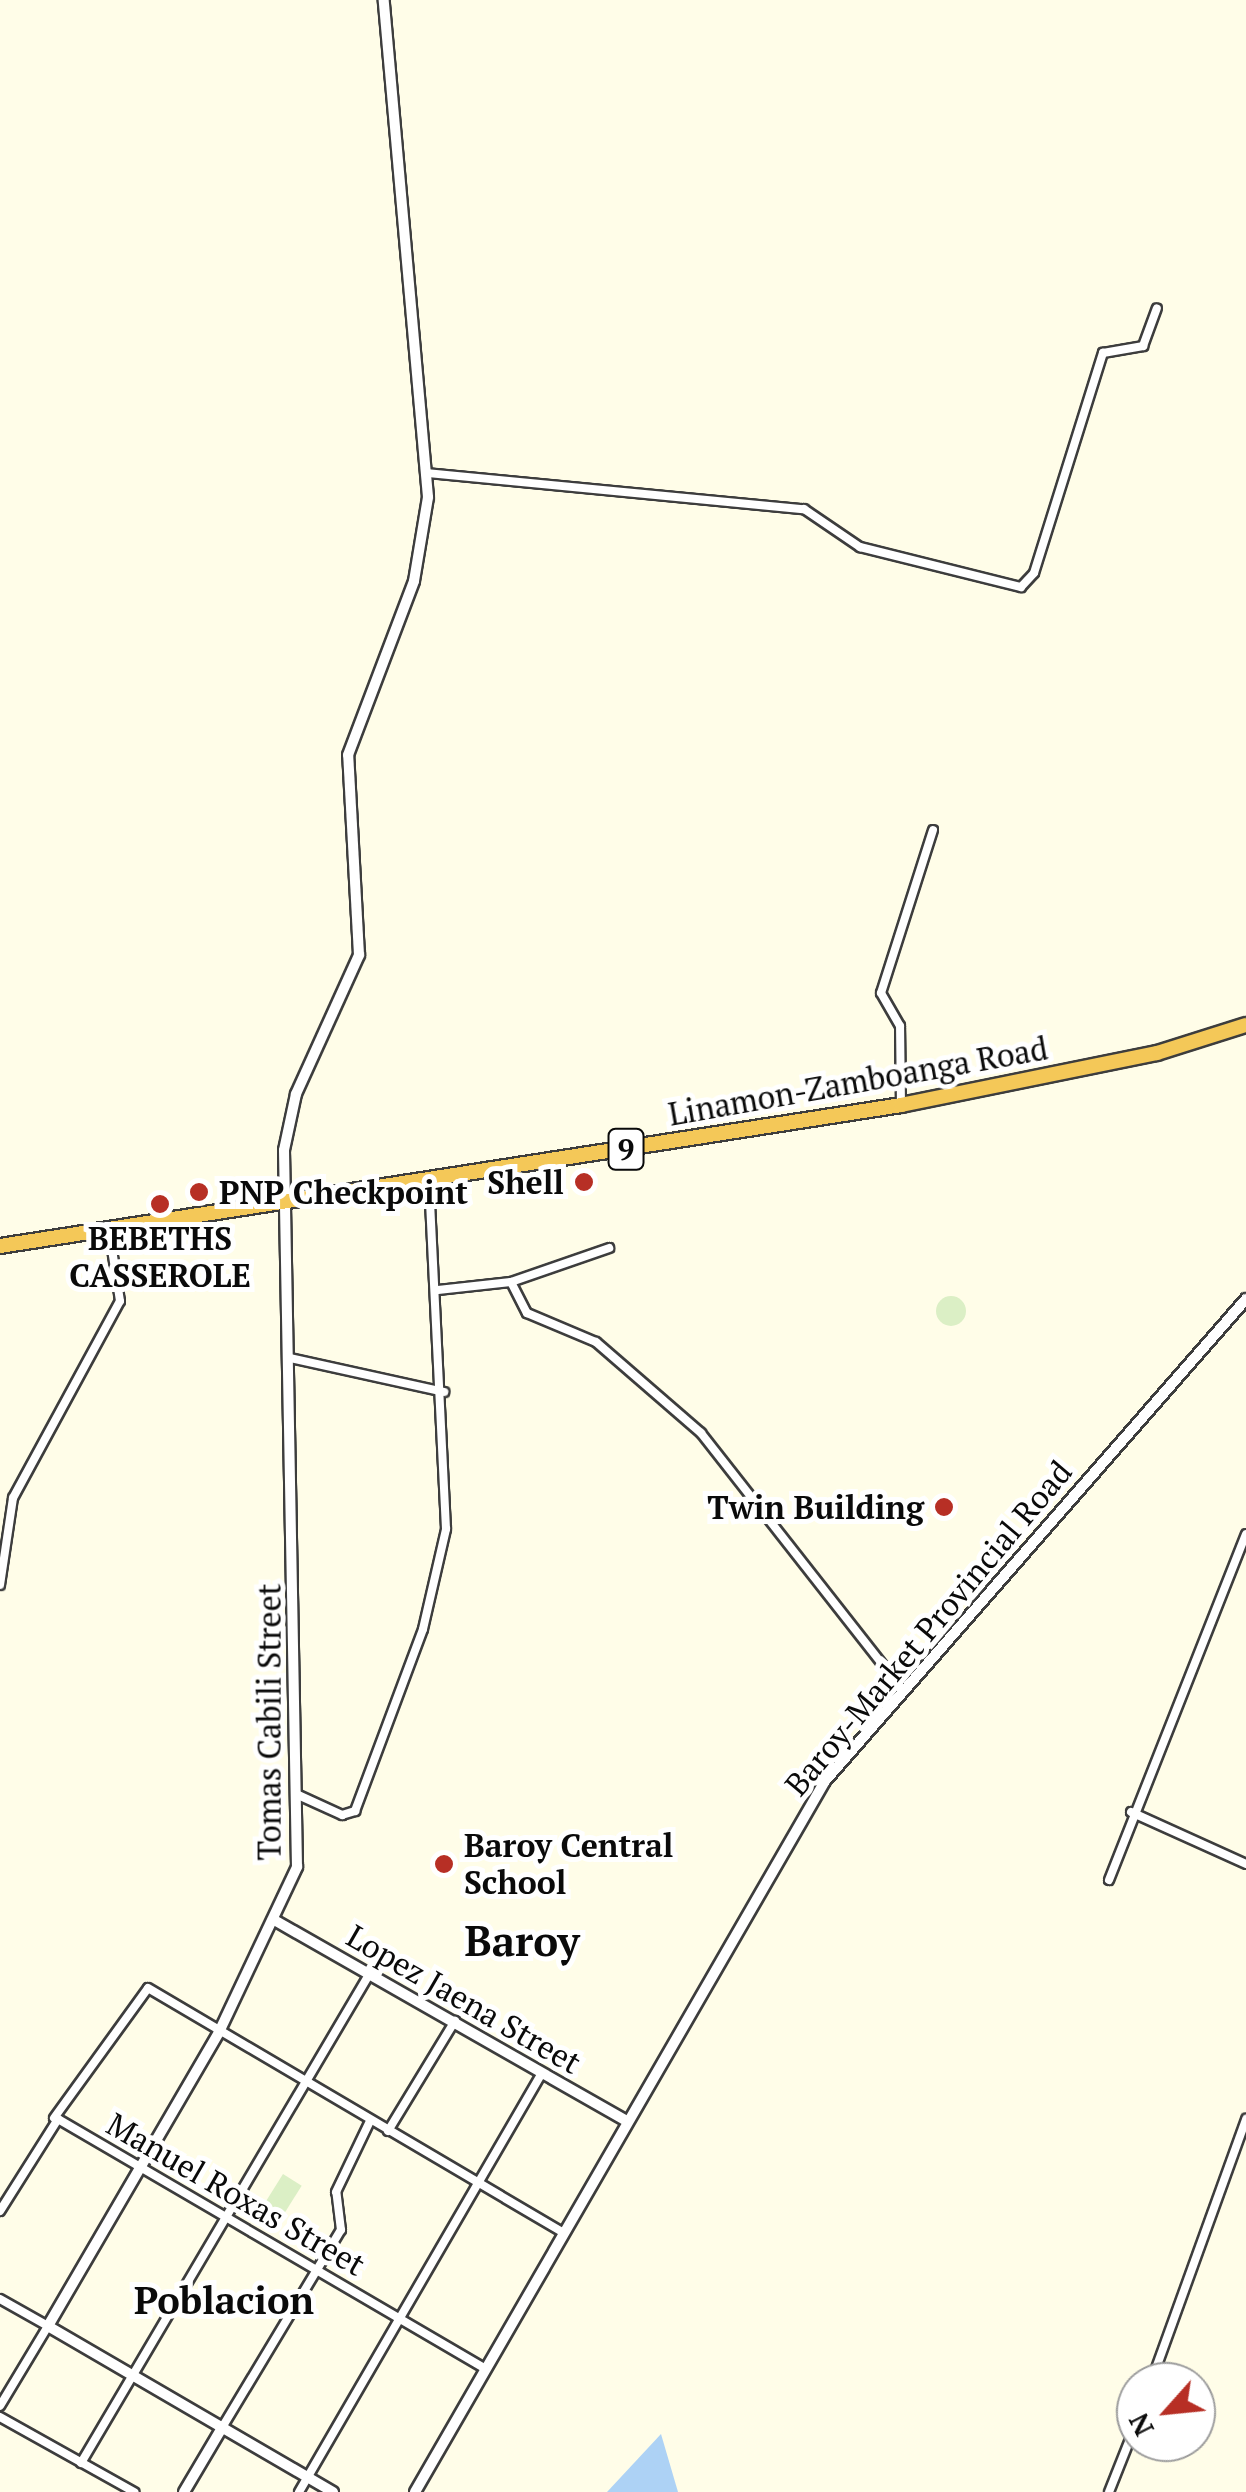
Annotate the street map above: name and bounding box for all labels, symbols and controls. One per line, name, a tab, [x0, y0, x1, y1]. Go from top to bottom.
street label: Linamon-Zamboanga Road	[665, 1029, 1051, 1133]
road number: 9	[606, 1124, 646, 1174]
place label: Shell	[487, 1163, 564, 1201]
marker: Shell	[573, 1171, 595, 1193]
place label: PNP Checkpoint	[219, 1173, 468, 1211]
marker: PNP Checkpoint	[188, 1181, 210, 1203]
marker: BEBETHS CASSEROLE	[149, 1193, 171, 1215]
place label: BEBETHS CASSEROLE	[69, 1220, 251, 1295]
street label: Baroy-Market Provincial Road	[777, 1453, 1079, 1803]
place label: Twin Building	[707, 1488, 924, 1526]
marker: Twin Building	[933, 1496, 955, 1518]
street label: Tomas Cabili Street	[250, 1583, 288, 1861]
place label: Baroy Central School	[464, 1827, 673, 1902]
marker: Baroy Central School	[433, 1853, 455, 1875]
district label: Baroy	[464, 1915, 580, 1965]
street label: Lopez Jaena Street	[340, 1916, 588, 2082]
street label: Manuel Roxas Street	[100, 2104, 372, 2284]
district label: Poblacion	[134, 2278, 314, 2324]
north arrow	[1116, 2362, 1216, 2462]
text: N	[1119, 2407, 1162, 2443]

